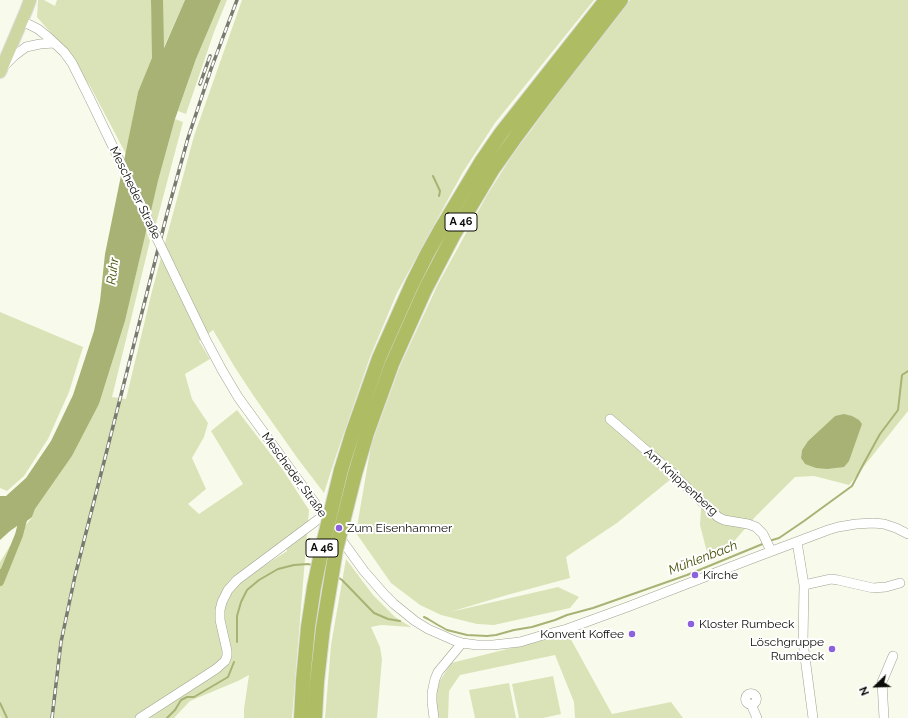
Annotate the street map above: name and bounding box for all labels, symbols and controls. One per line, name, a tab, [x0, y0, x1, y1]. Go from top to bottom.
street label: Mescheder Straße	[106, 144, 164, 242]
road number: A 46	[445, 213, 477, 231]
water label: Ruhr	[104, 257, 122, 285]
street label: Mescheder Straße	[258, 430, 330, 520]
street label: Am Knippenberg	[641, 445, 721, 519]
place label: Zum Eisenhammer	[347, 521, 452, 535]
marker: Zum Eisenhammer	[334, 523, 344, 533]
water label: Mühlenbach	[666, 538, 740, 578]
road number: A 46	[306, 539, 338, 557]
place label: Kirche	[703, 568, 738, 582]
marker: Kirche	[690, 570, 700, 580]
place label: Kloster Rumbeck	[699, 617, 794, 631]
marker: Kloster Rumbeck	[686, 619, 696, 629]
place label: Konvent Koffee	[540, 627, 624, 641]
marker: Konvent Koffee	[627, 629, 637, 639]
place label: Löschgruppe Rumbeck	[750, 635, 824, 663]
marker: Löschgruppe Rumbeck	[827, 644, 837, 654]
north arrow	[856, 666, 896, 706]
text: N	[857, 684, 872, 697]

